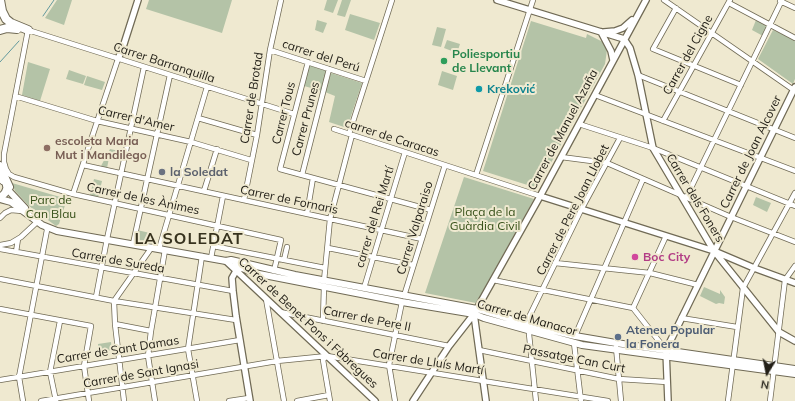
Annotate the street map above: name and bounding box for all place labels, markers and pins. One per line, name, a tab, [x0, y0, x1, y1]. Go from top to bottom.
place label: Poliesportiu de Llevant	[452, 47, 520, 75]
marker: Poliesportiu de Llevant	[439, 56, 449, 66]
place label: Kreković	[487, 82, 535, 96]
marker: Kreković	[474, 84, 484, 94]
place label: escoleta Maria Mut i Mandilego	[55, 134, 147, 162]
marker: escoleta Maria Mut i Mandilego	[42, 143, 52, 153]
place label: la Soledat	[170, 165, 228, 179]
marker: la Soledat	[157, 167, 167, 177]
place label: Boc City	[643, 250, 690, 264]
marker: Boc City	[630, 252, 640, 262]
place label: Ateneu Popular la Fonera	[626, 323, 715, 351]
marker: Ateneu Popular la Fonera	[613, 332, 623, 342]

